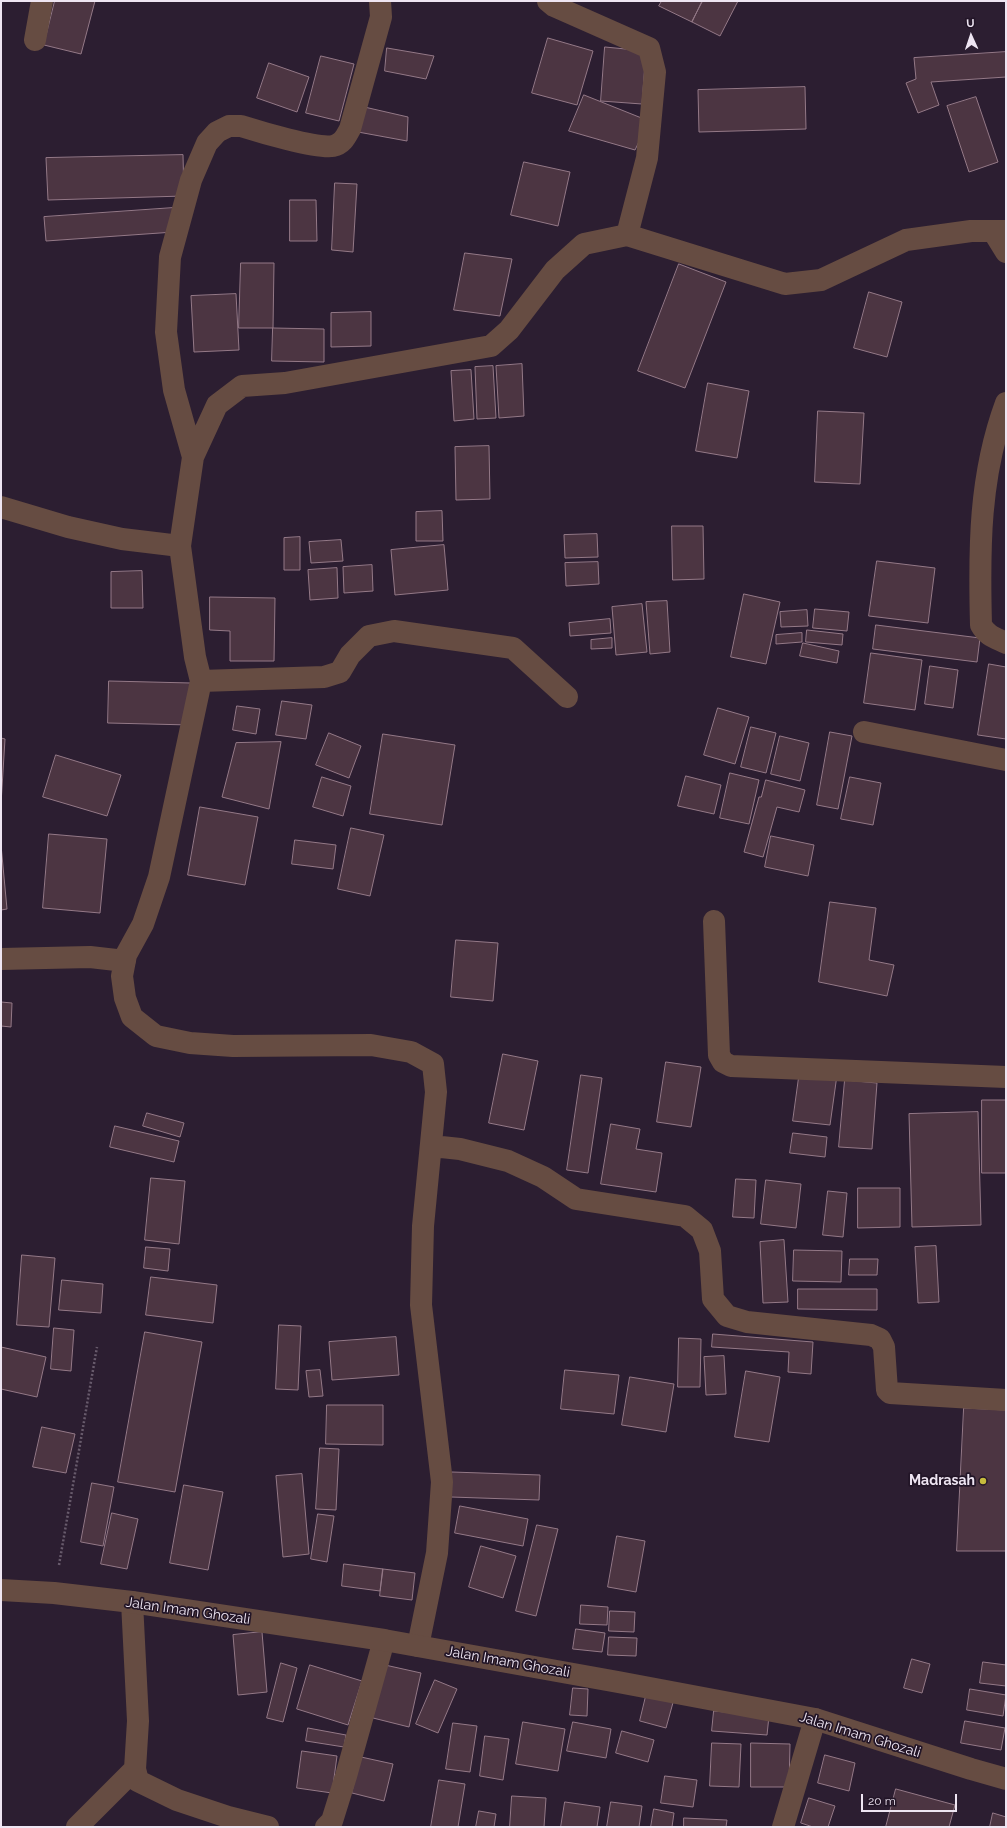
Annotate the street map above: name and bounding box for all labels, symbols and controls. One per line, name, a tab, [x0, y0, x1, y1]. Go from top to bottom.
north arrow	[951, 16, 991, 56]
text: U	[966, 17, 975, 30]
place label: Madrasah	[909, 1473, 975, 1489]
marker: Madrasah	[978, 1476, 988, 1486]
street label: Jalan Imam Ghozali	[125, 1594, 251, 1628]
street label: Jalan Imam Ghozali	[445, 1643, 571, 1681]
street label: Jalan Imam Ghozali	[798, 1709, 922, 1761]
scale bar	[863, 1786, 959, 1812]
text: 20 m	[868, 1794, 896, 1808]

